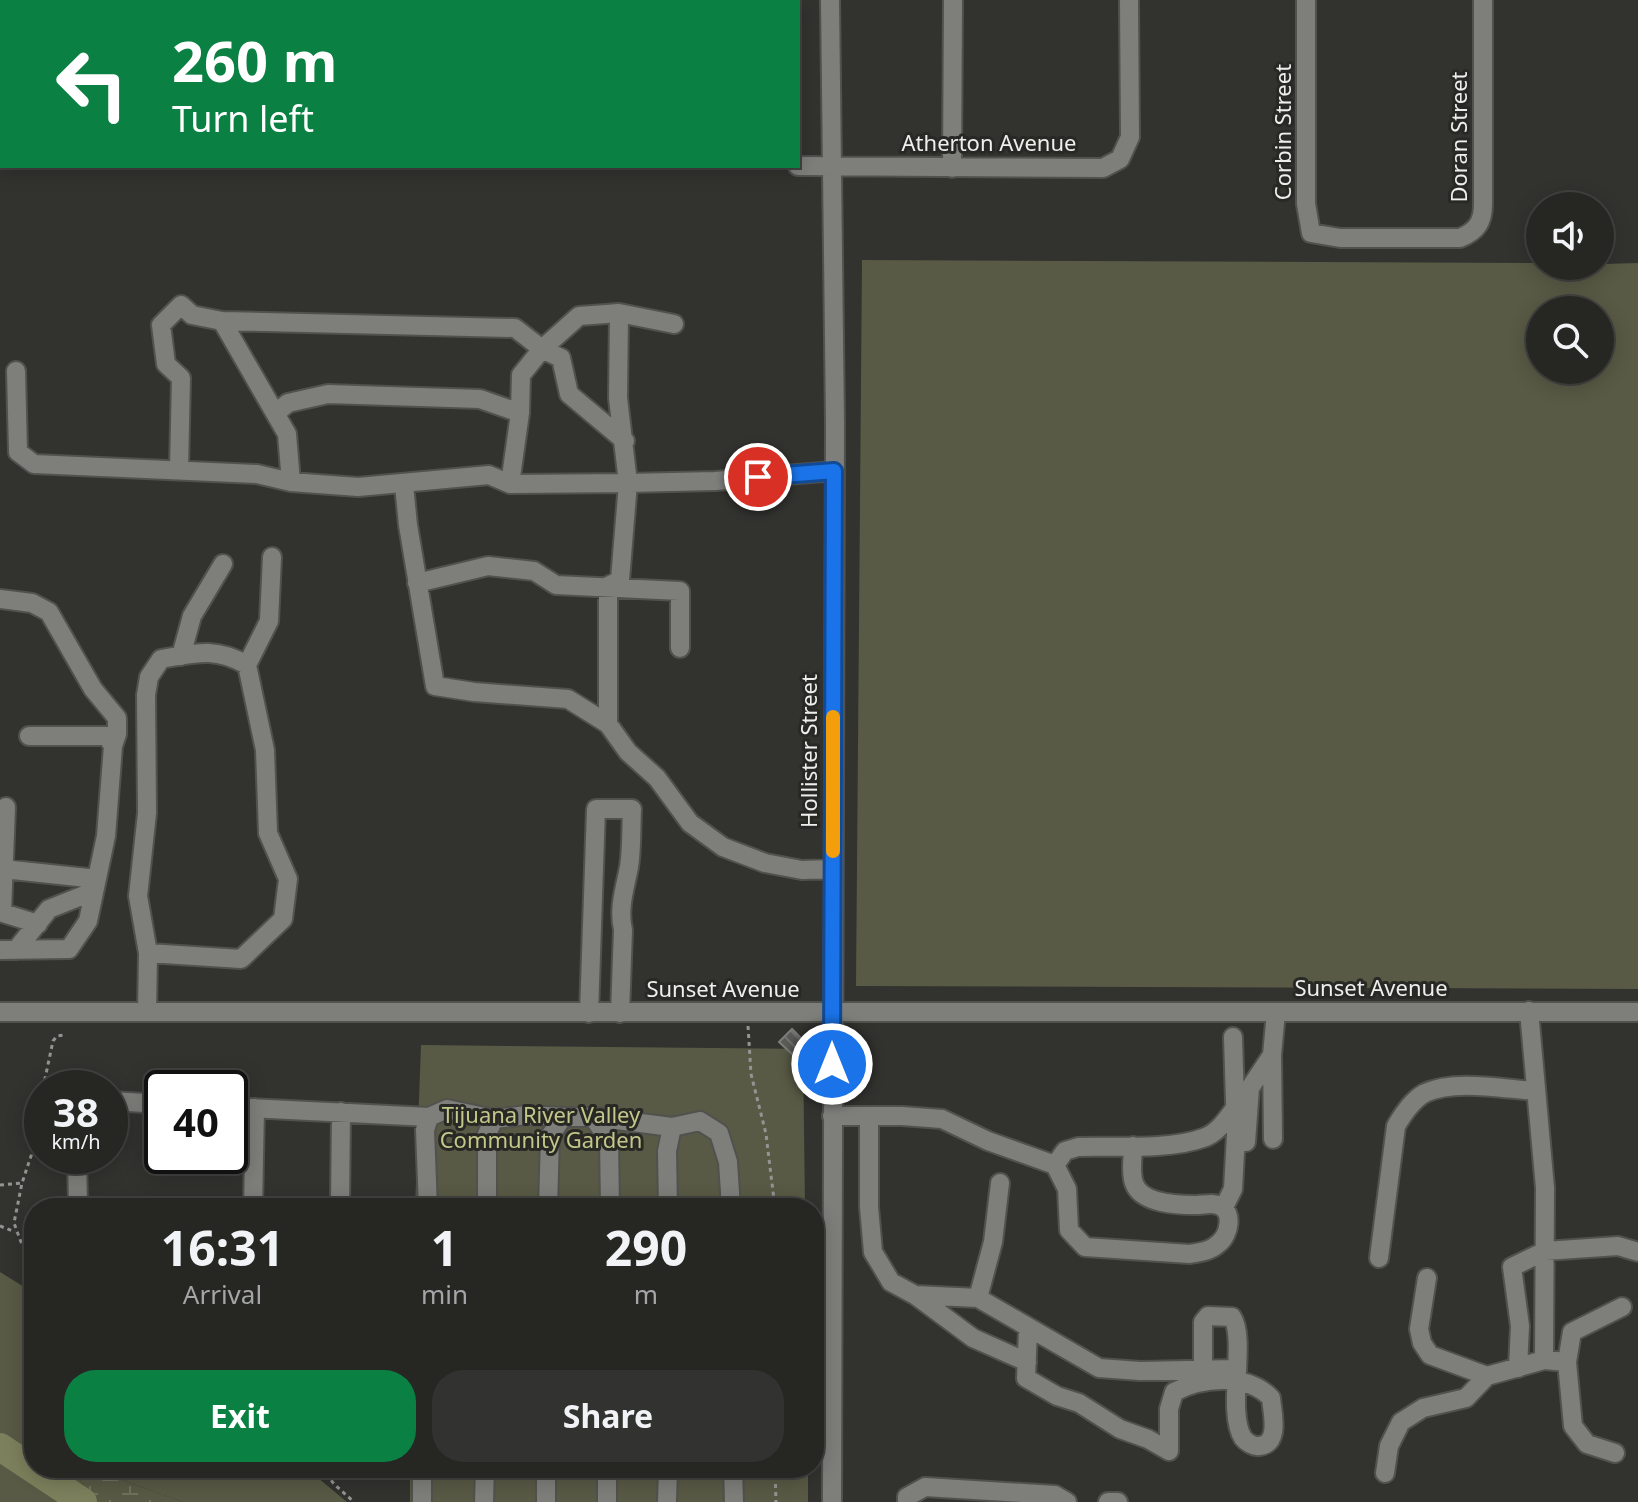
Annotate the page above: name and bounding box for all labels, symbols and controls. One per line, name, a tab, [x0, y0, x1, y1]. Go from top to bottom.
text: 260 m	[172, 22, 337, 98]
icon: left	[40, 32, 144, 136]
street label: Corbin Street	[1267, 64, 1297, 200]
street label: Doran Street	[1443, 71, 1473, 203]
text: Turn left	[172, 94, 314, 143]
street label: Atherton Avenue	[902, 127, 1076, 157]
map controls	[1526, 192, 1614, 384]
button: sound	[1526, 192, 1614, 280]
button: search	[1526, 296, 1614, 384]
pin	[724, 443, 792, 511]
icon: arrive	[736, 455, 780, 499]
street label: Hollister Street	[793, 674, 823, 828]
street label: Sunset Avenue	[1294, 972, 1448, 1002]
street label: Sunset Avenue	[646, 973, 800, 1003]
position arrow	[790, 1022, 874, 1106]
speed limit sign: 40	[144, 1070, 248, 1174]
text: 38	[53, 1084, 99, 1139]
park label: Tijuana River Valley Community Garden	[440, 1099, 642, 1154]
text: km/h	[51, 1128, 101, 1155]
text: 16:31	[161, 1215, 284, 1280]
text: 1	[431, 1215, 458, 1280]
text: 290	[605, 1215, 687, 1280]
text: Arrival	[183, 1276, 262, 1312]
text: min	[421, 1276, 468, 1312]
text: m	[634, 1276, 658, 1312]
button: Exit	[64, 1370, 416, 1462]
button: Share	[432, 1370, 784, 1462]

